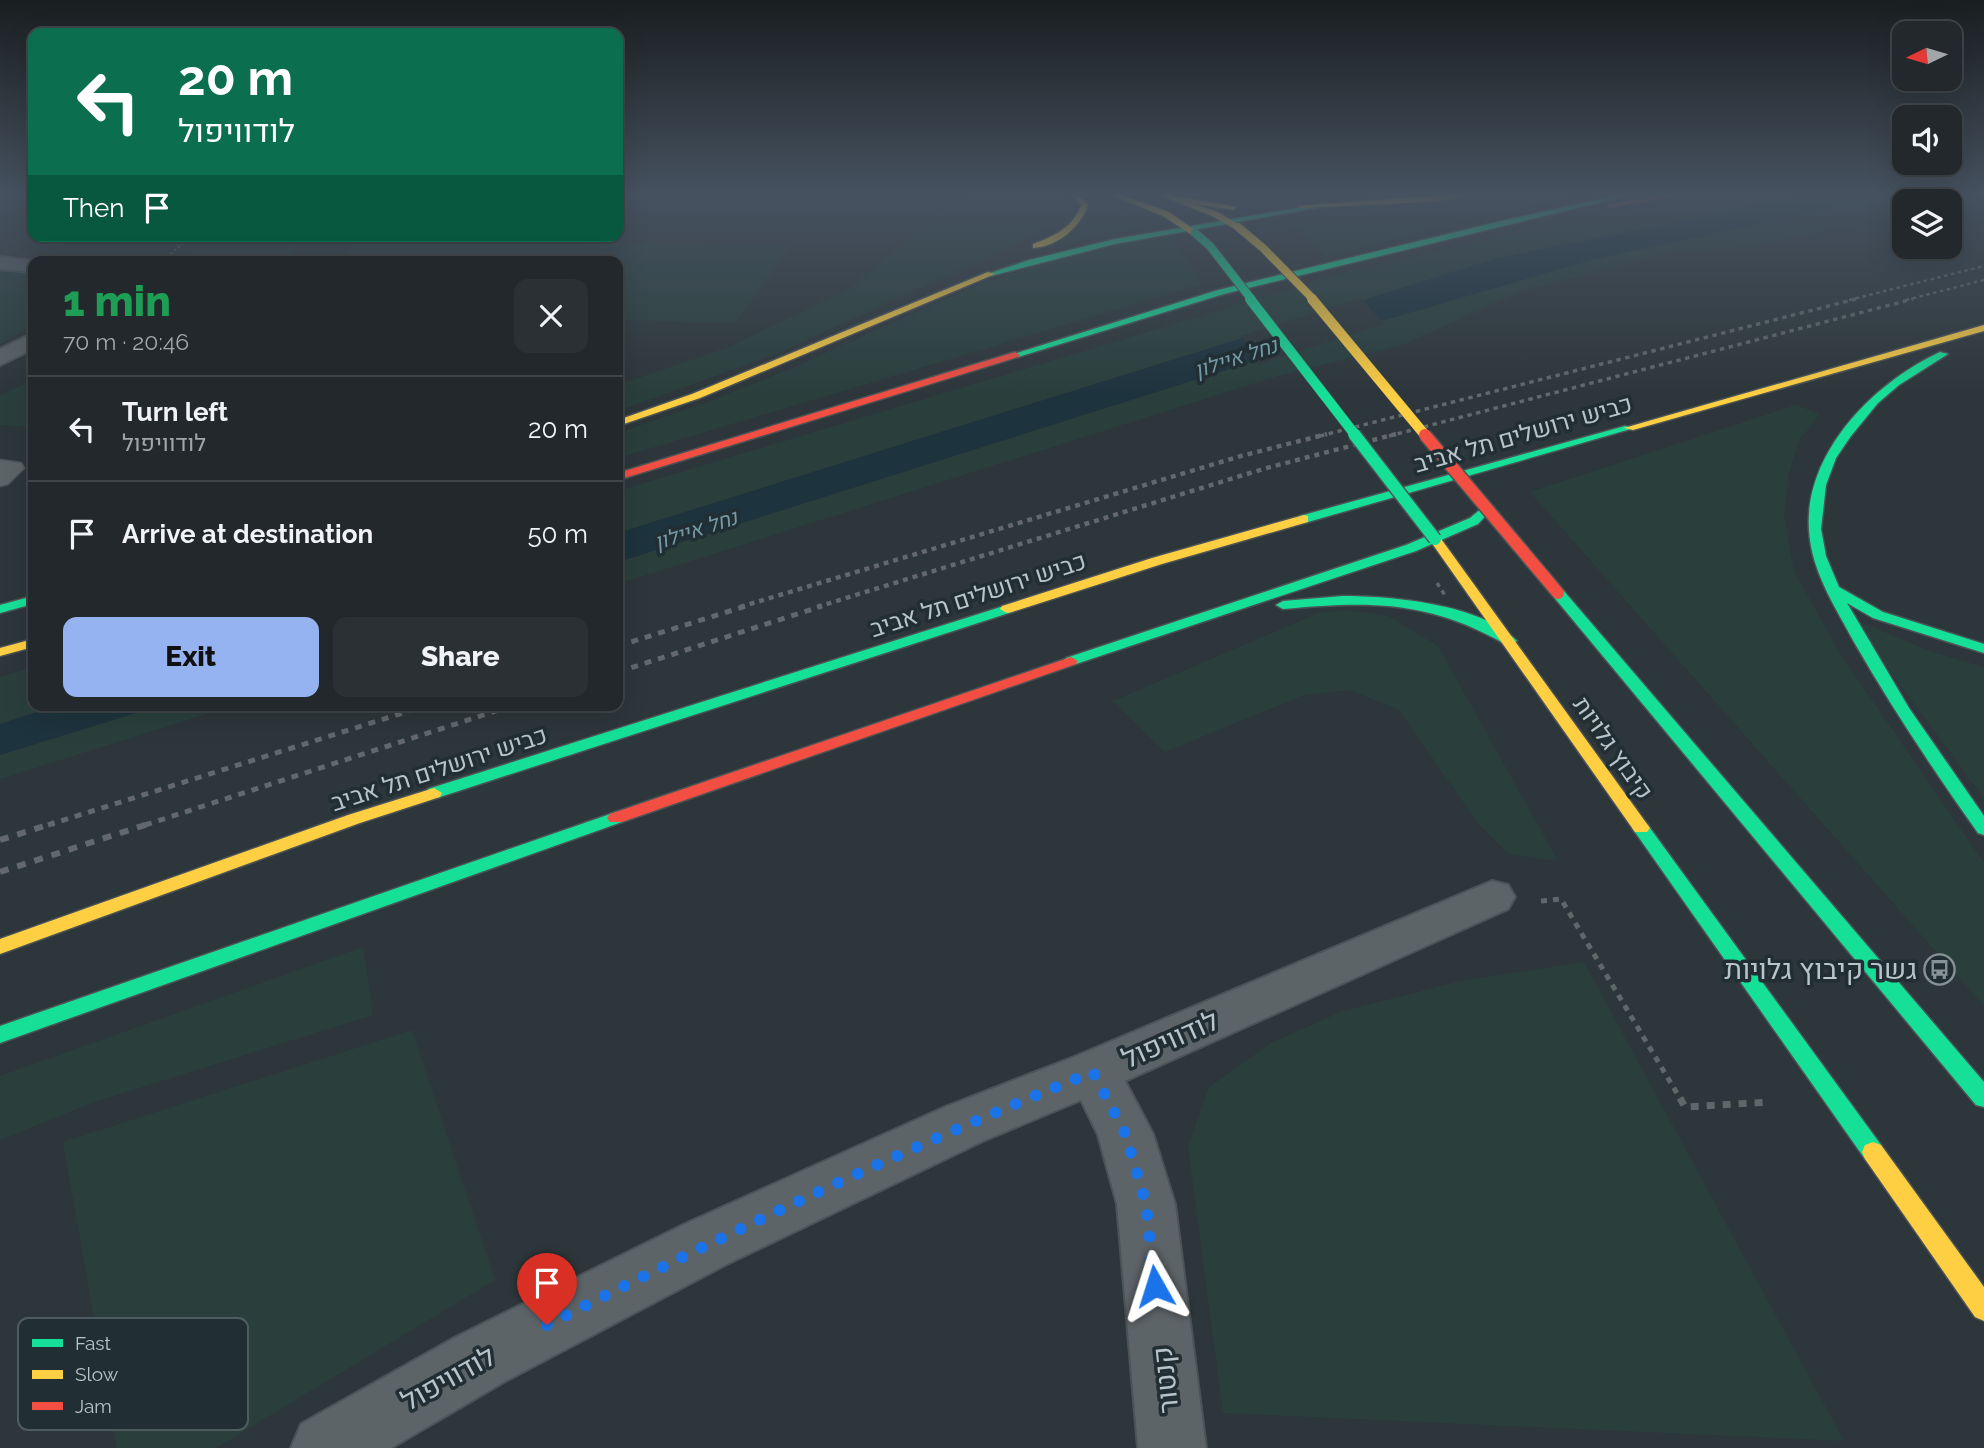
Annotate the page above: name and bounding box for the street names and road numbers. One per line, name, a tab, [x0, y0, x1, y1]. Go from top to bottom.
street label: כביש ירושלים תל אביב	[1411, 389, 1635, 479]
street label: כביש ירושלים תל אביב	[866, 546, 1090, 643]
street label: קיבוץ גלויות	[1567, 691, 1659, 805]
street label: כביש ירושלים תל אביב	[327, 720, 551, 817]
street label: לודוויפול	[1117, 1004, 1224, 1075]
street label: לודוויפול	[395, 1339, 501, 1418]
street label: קנטור	[1146, 1345, 1185, 1415]

